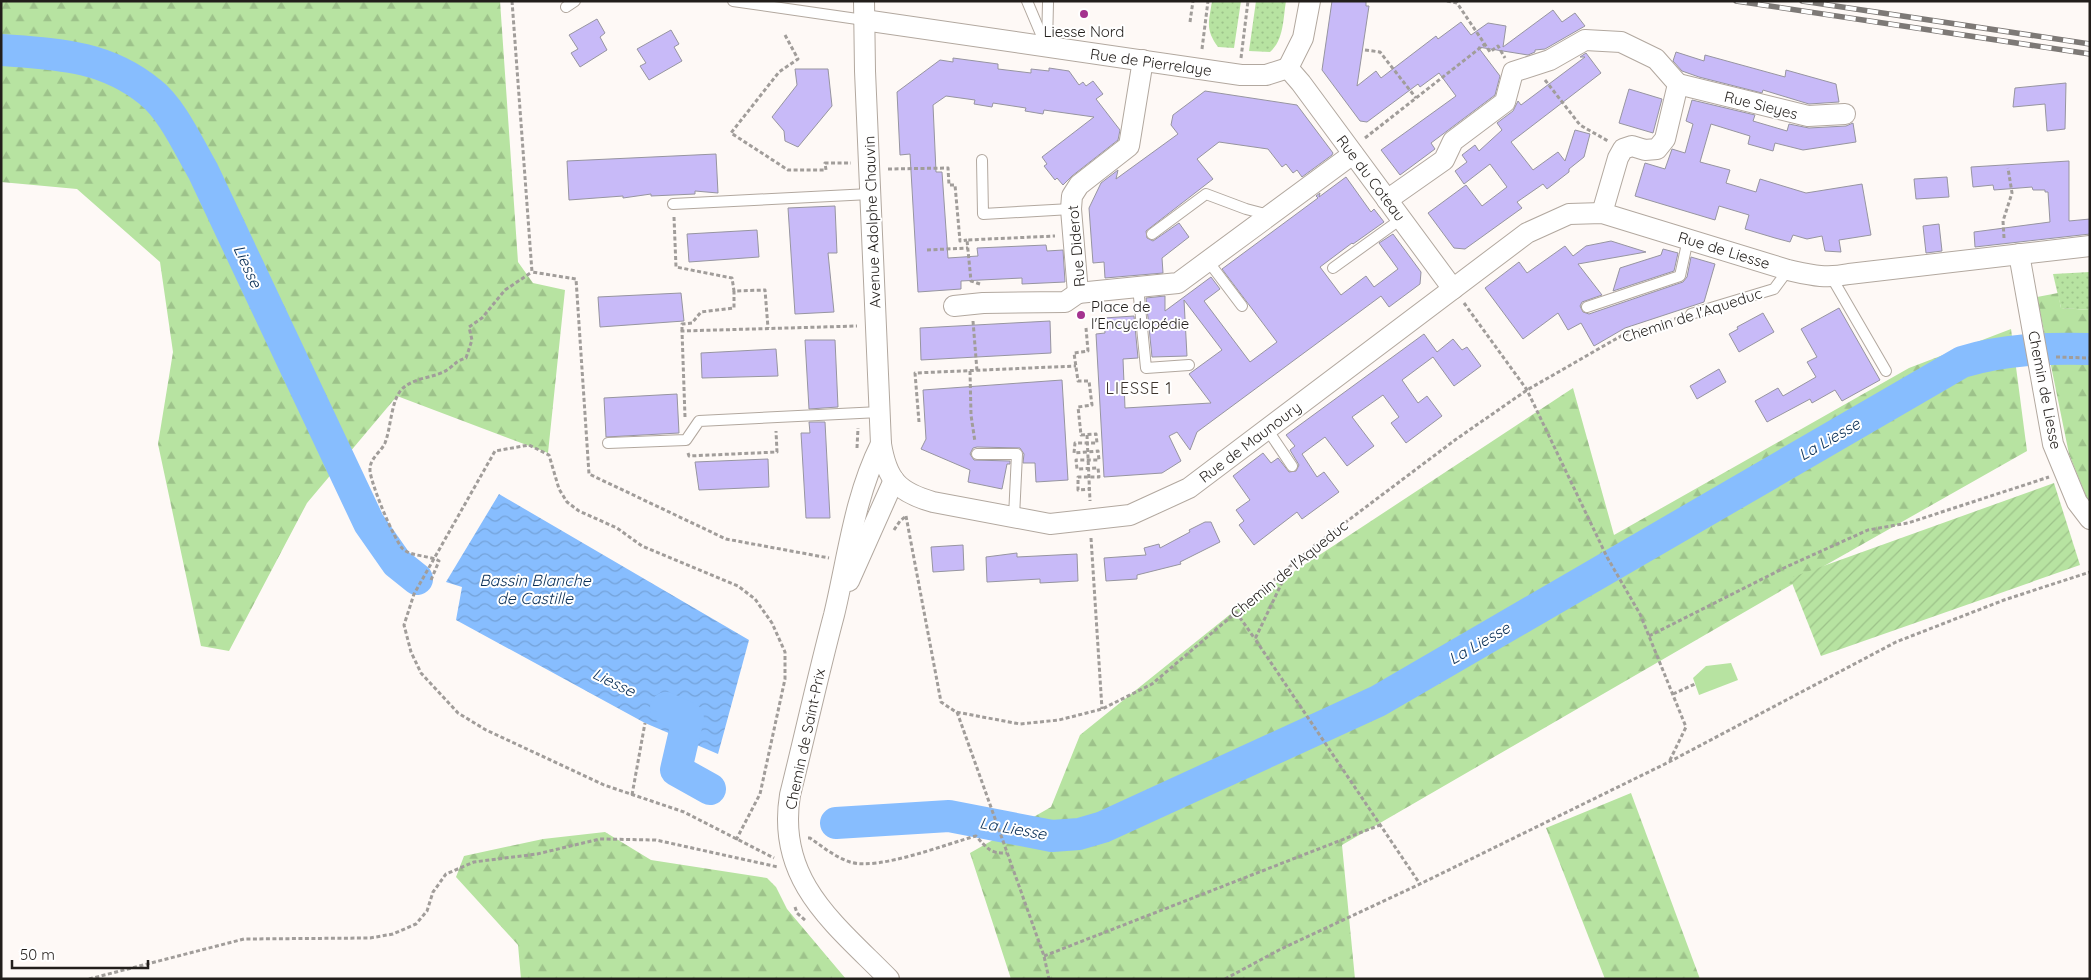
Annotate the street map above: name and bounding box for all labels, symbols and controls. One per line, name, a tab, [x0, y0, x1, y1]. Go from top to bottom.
marker: Liesse Nord	[1078, 8, 1090, 20]
place label: Liesse Nord	[1044, 22, 1124, 41]
street label: Rue de Pierrelaye	[1089, 44, 1213, 80]
street label: Rue Sieyes	[1722, 87, 1800, 123]
street label: Rue du Coteau	[1332, 131, 1410, 225]
street label: Avenue Adolphe Chauvin	[859, 135, 885, 309]
street label: Rue Diderot	[1063, 204, 1089, 288]
street label: Rue de Liesse	[1676, 227, 1772, 273]
water label: Liesse	[229, 241, 267, 291]
street label: Chemin de l'Aqueduc	[1620, 283, 1765, 347]
place label: Place de l'Encyclopédie	[1091, 297, 1189, 333]
marker: Place de l'Encyclopédie	[1075, 309, 1087, 321]
street label: Chemin de Liesse	[2024, 329, 2066, 451]
district label: LIESSE 1	[1106, 378, 1172, 398]
street label: Rue de Maunoury	[1195, 397, 1305, 487]
water label: La Liesse	[1795, 413, 1864, 465]
street label: Chemin de l'Aqueduc	[1226, 516, 1352, 622]
water label: Bassin Blanche de Castille	[479, 570, 592, 608]
water label: La Liesse	[1445, 617, 1514, 669]
water label: Liesse	[589, 663, 639, 701]
street label: Chemin de Saint-Prix	[781, 667, 829, 811]
water label: La Liesse	[978, 812, 1049, 844]
scale bar	[12, 938, 149, 970]
text: 50 m	[20, 945, 55, 964]

